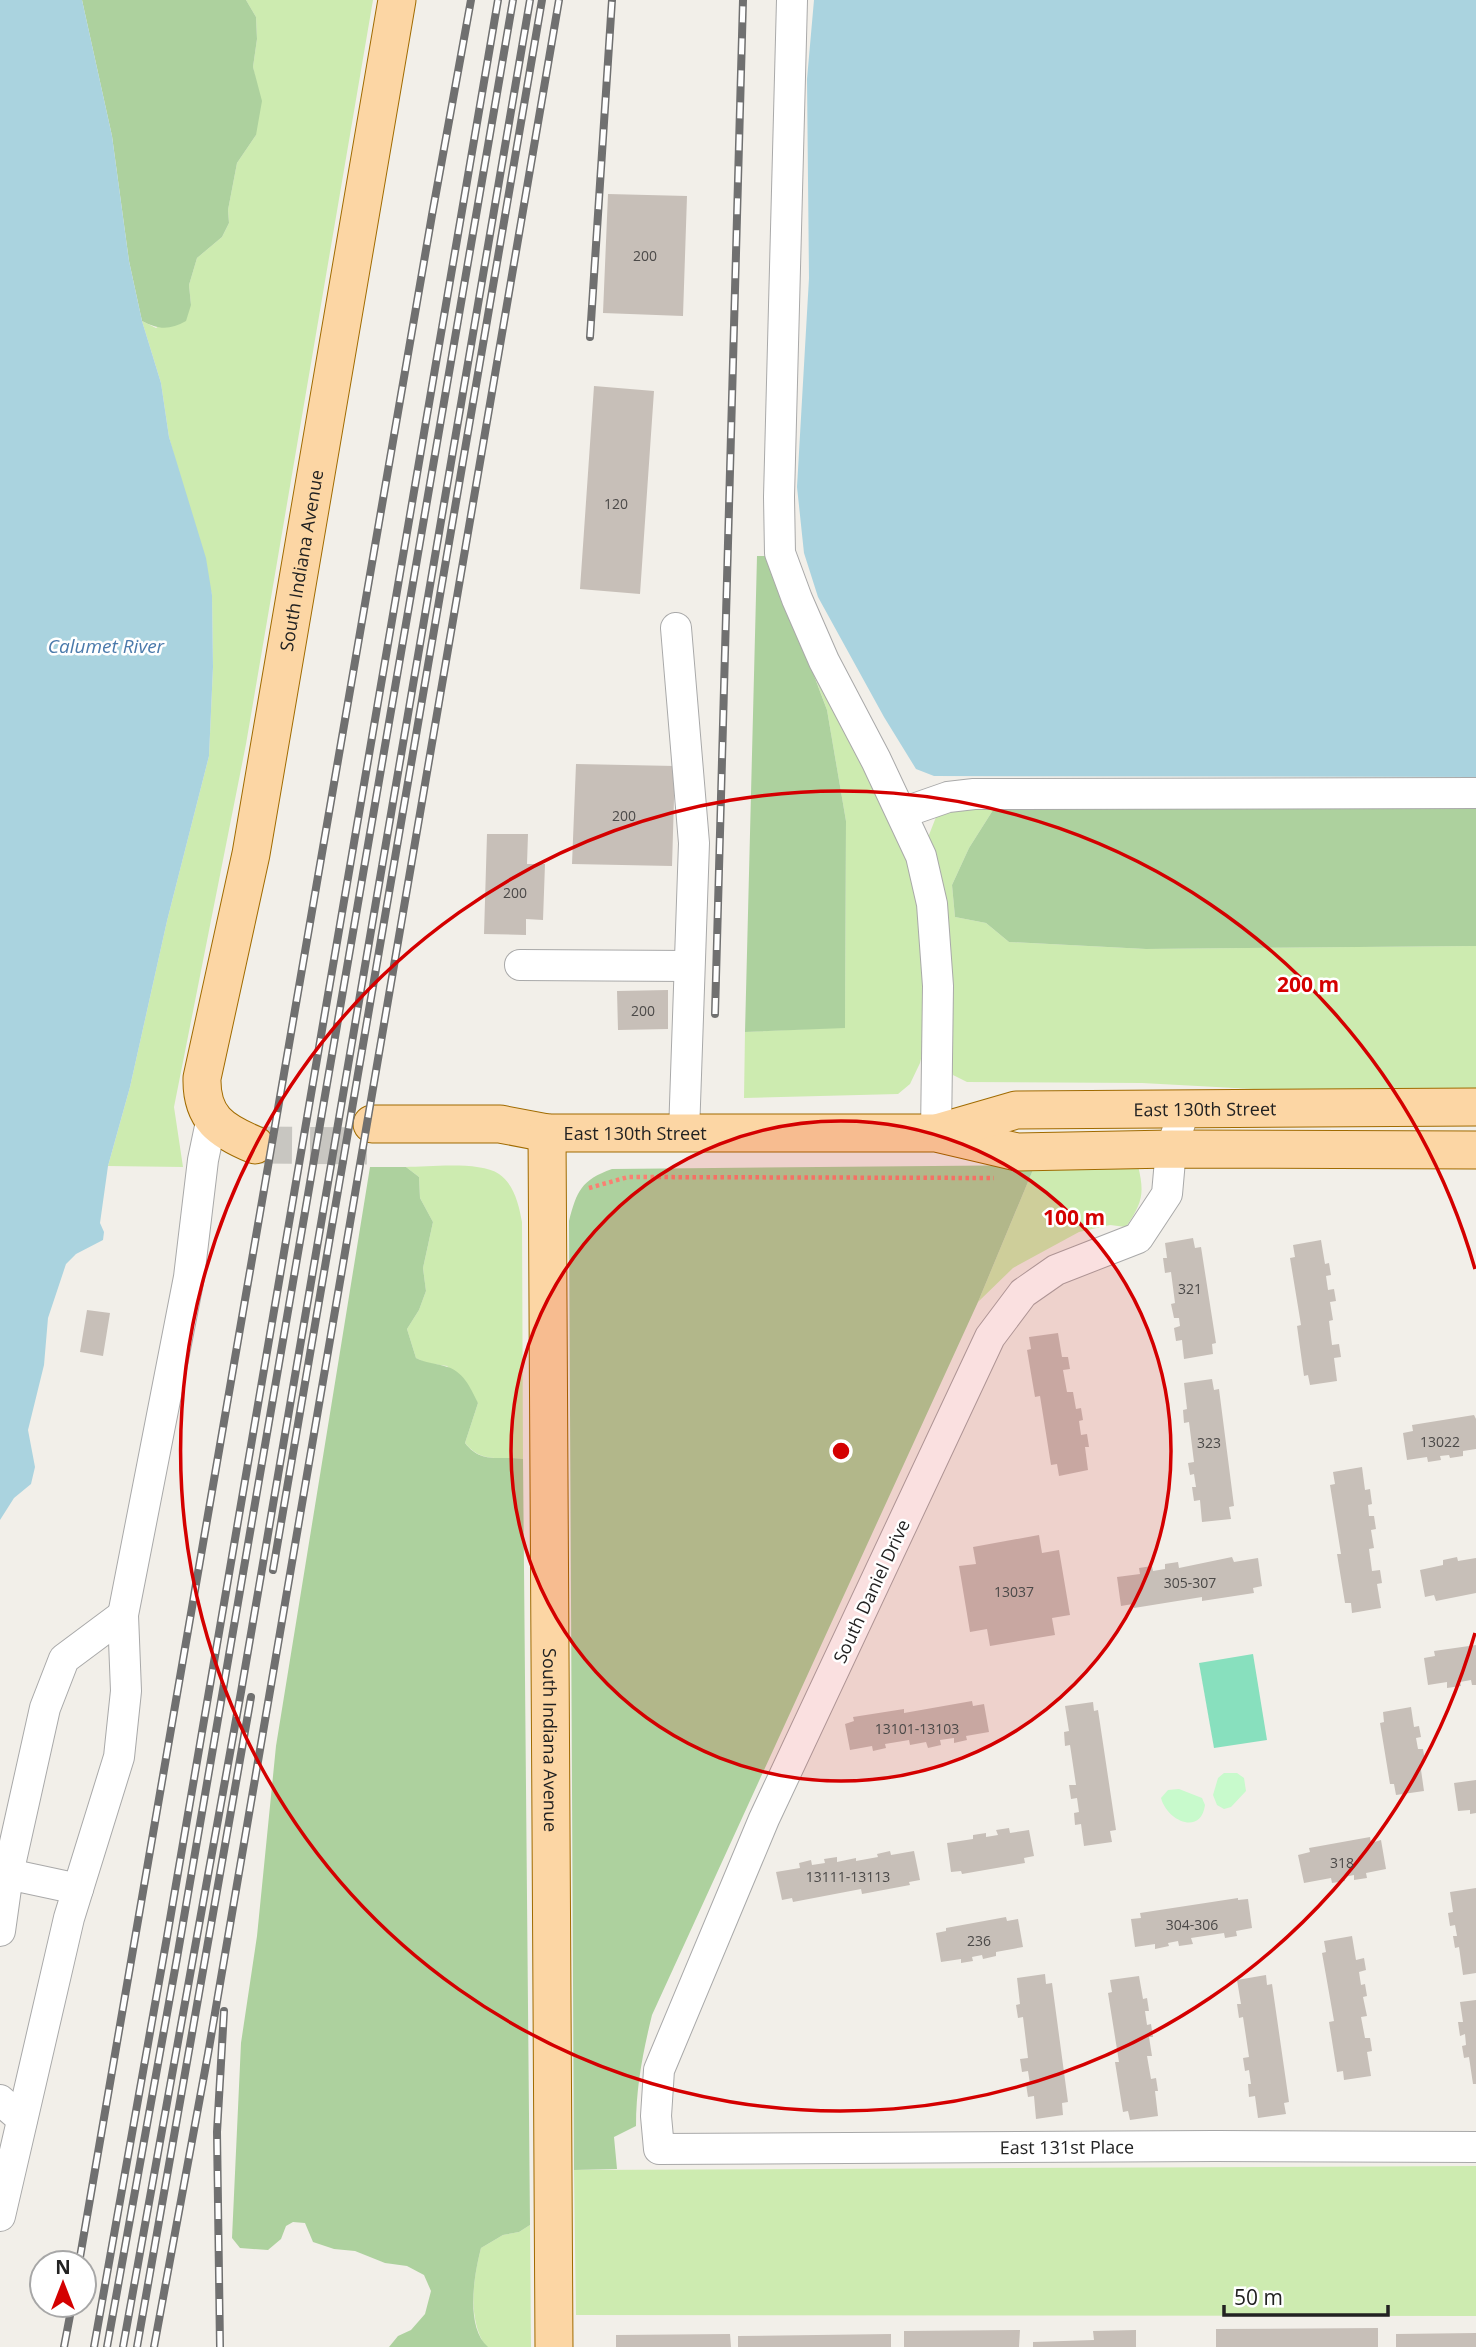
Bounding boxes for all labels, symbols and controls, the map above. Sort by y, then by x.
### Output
house number: 200 [633,246,657,265]
street label: South Indiana Avenue [274,468,329,653]
house number: 120 [604,494,628,513]
water label: Calumet River [48,633,166,659]
house number: 200 [612,806,636,825]
house number: 200 [503,883,527,902]
text: 200 m [1277,970,1339,998]
house number: 200 [631,1001,655,1020]
street label: East 130th Street [1133,1096,1276,1121]
street label: East 130th Street [564,1121,707,1145]
text: 100 m [1043,1203,1105,1231]
house number: 321 [1178,1279,1202,1298]
house number: 13022 [1420,1432,1460,1451]
house number: 323 [1197,1433,1221,1452]
centre of rings [829,1439,853,1463]
street label: South Daniel Drive [827,1515,915,1667]
house number: 305-307 [1164,1573,1216,1592]
house number: 13037 [994,1582,1034,1601]
street label: South Indiana Avenue [538,1648,563,1832]
house number: 13101-13103 [875,1719,959,1738]
house number: 318 [1330,1853,1354,1872]
house number: 13111-13113 [806,1867,890,1886]
house number: 304-306 [1166,1915,1218,1934]
house number: 236 [967,1931,991,1950]
street label: East 131st Place [1000,2134,1134,2159]
north arrow [28,2249,98,2319]
text: N [55,2254,71,2280]
scale bar [1224,2274,1388,2318]
text: 50 m [1234,2283,1283,2311]

